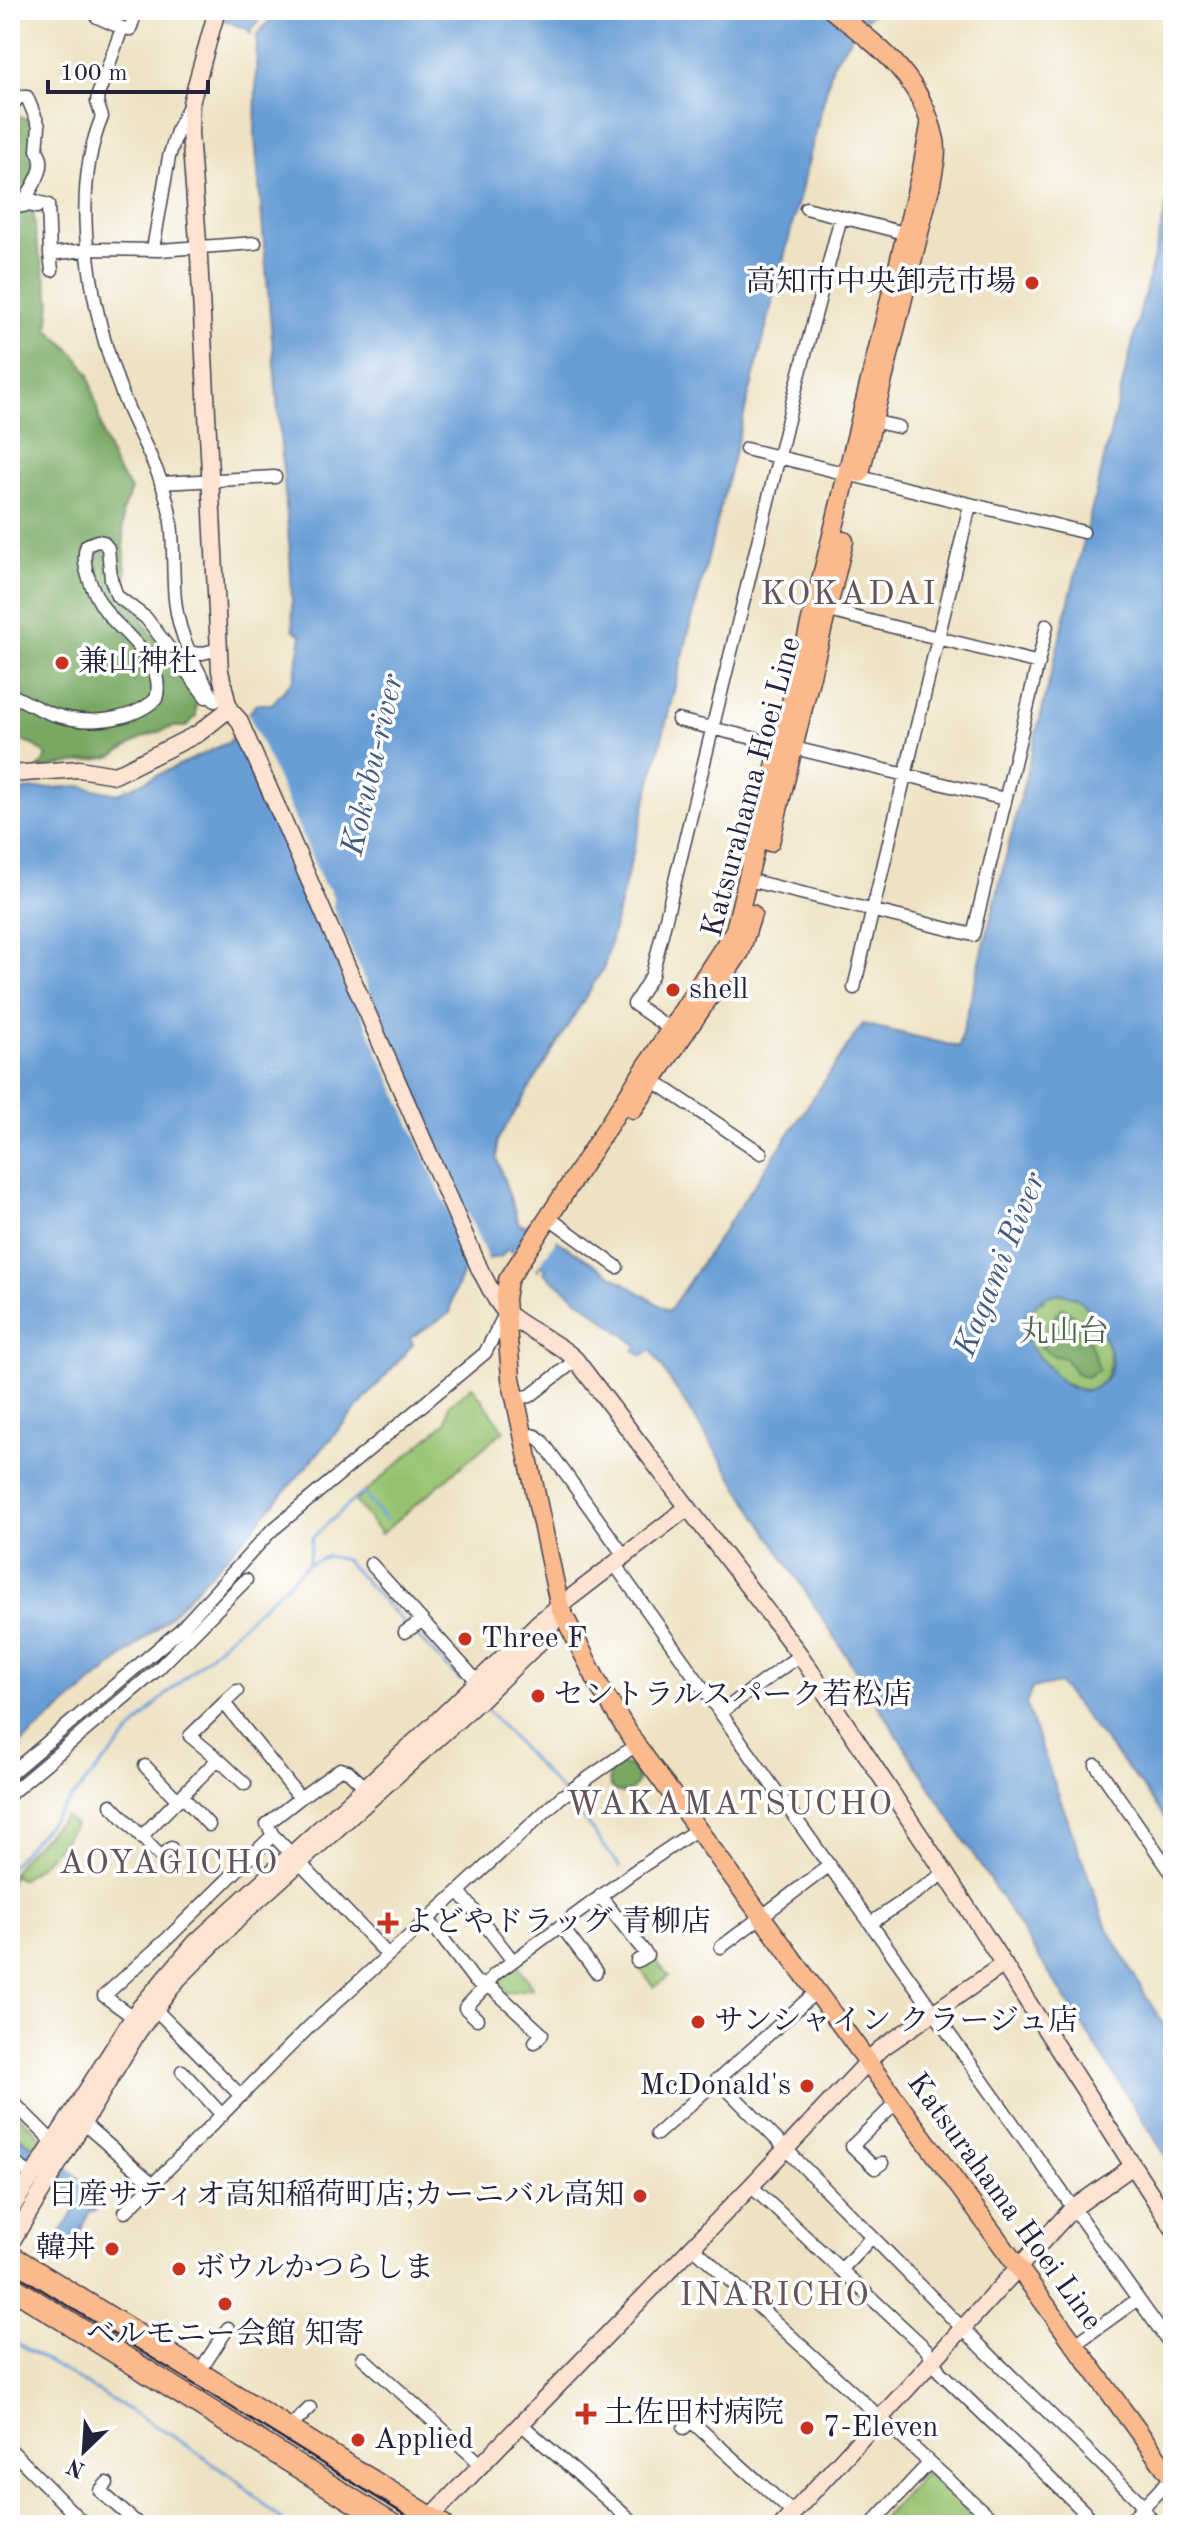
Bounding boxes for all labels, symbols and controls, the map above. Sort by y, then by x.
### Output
scale bar [48,44,208,94]
text: 100 m [60,62,128,86]
place label: 高知市中央卸売市場 [746,265,1016,298]
marker: 高知市中央卸売市場 [1023,274,1041,292]
district label: KOKADAI [760,578,938,612]
street label: Katsurahama Hoei Line [697,634,807,940]
place label: 兼山神社 [78,645,198,678]
marker: 兼山神社 [53,654,71,672]
water label: Kokubu-river [337,670,411,860]
place label: shell [689,975,748,1005]
marker: shell [664,981,682,999]
water label: Kagami River [949,1167,1053,1362]
park label: 丸山台 [1019,1315,1109,1348]
place label: Three F [481,1624,587,1654]
marker: Three F [456,1630,474,1648]
place label: セントラルスパーク若松店 [554,1678,912,1711]
marker: セントラルスパーク若松店 [529,1687,547,1705]
district label: WAKAMATSUCHO [566,1788,894,1822]
district label: AOYAGICHO [59,1847,279,1881]
place label: よどやドラッグ 青柳店 [404,1905,711,1938]
marker: よどやドラッグ 青柳店 [379,1914,397,1932]
place label: サンシャイン クラージュ店 [714,2004,1078,2037]
marker: サンシャイン クラージュ店 [689,2013,707,2031]
street label: Katsurahama Hoei Line [901,2068,1107,2336]
place label: McDonald's [640,2071,791,2101]
marker: McDonald's [798,2077,816,2095]
place label: 日産サティオ高知稲荷町店;カーニバル高知 [48,2178,624,2211]
marker: 日産サティオ高知稲荷町店;カーニバル高知 [631,2187,649,2205]
place label: 韓丼 [36,2231,96,2264]
marker: 韓丼 [103,2240,121,2258]
place label: ボウルかつらしま [195,2252,434,2284]
marker: ボウルかつらしま [170,2260,188,2278]
district label: INARICHO [679,2279,871,2313]
marker: ベルモニー会館 知寄 [216,2295,234,2313]
place label: ベルモニー会館 知寄 [86,2317,364,2350]
place label: 土佐田村病院 [604,2396,784,2429]
marker: 土佐田村病院 [575,2403,597,2425]
north arrow [44,2411,124,2491]
place label: 7-Eleven [823,2413,939,2443]
marker: 7-Eleven [798,2419,816,2437]
place label: Applied [374,2425,474,2455]
marker: Applied [349,2431,367,2449]
text: N [64,2454,89,2481]

